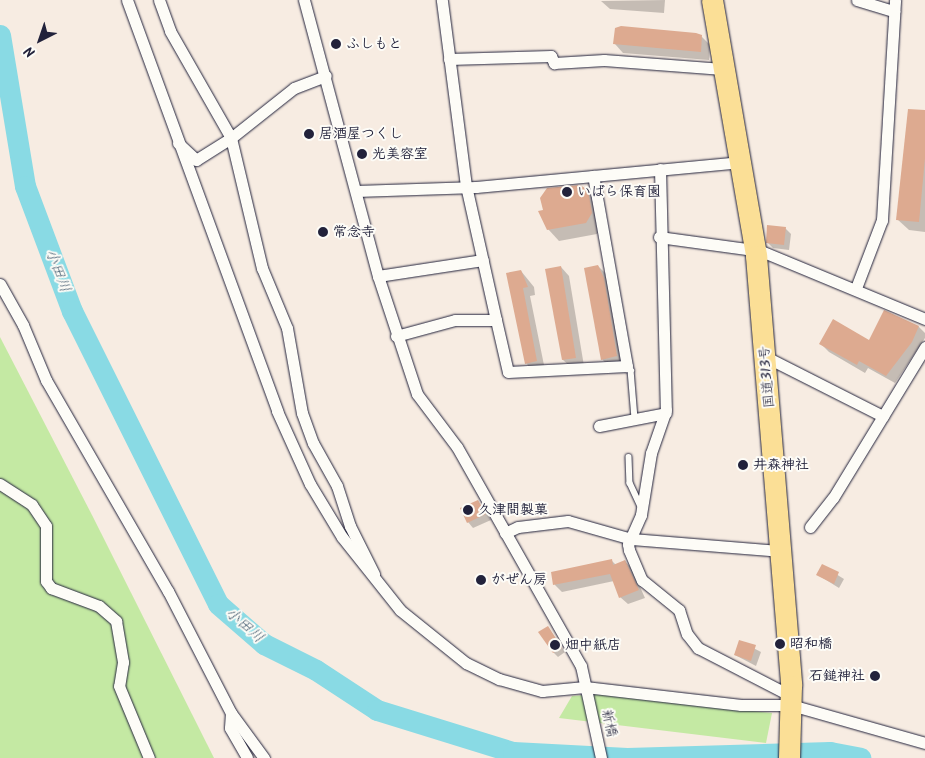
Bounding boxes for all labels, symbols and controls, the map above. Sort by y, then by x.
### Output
north arrow [15,15,65,65]
place label: ふしもと [346,36,402,52]
marker: ふしもと [330,38,342,50]
text: N [20,40,41,63]
place label: 居酒屋つくし [319,126,403,142]
marker: 居酒屋つくし [303,128,315,140]
place label: 光美容室 [372,146,428,162]
marker: 光美容室 [356,148,368,160]
place label: いばら保育園 [577,184,661,200]
marker: いばら保育園 [561,186,573,198]
place label: 常念寺 [333,224,375,240]
marker: 常念寺 [317,226,329,238]
water label: 小田川 [41,247,73,295]
street label: 国道313号 [756,345,778,409]
place label: 井森神社 [753,457,809,473]
marker: 井森神社 [737,459,749,471]
place label: 久津間製菓 [478,502,548,518]
marker: 久津間製菓 [462,504,474,516]
place label: がぜん房 [491,572,547,588]
marker: がぜん房 [475,574,487,586]
water label: 小田川 [221,604,267,648]
place label: 昭和橋 [790,636,832,652]
place label: 畑中紙店 [565,637,621,653]
marker: 昭和橋 [774,638,786,650]
marker: 畑中紙店 [549,639,561,651]
place label: 石鎚神社 [809,668,865,684]
marker: 石鎚神社 [869,670,881,682]
street label: 新橋 [598,708,620,738]

